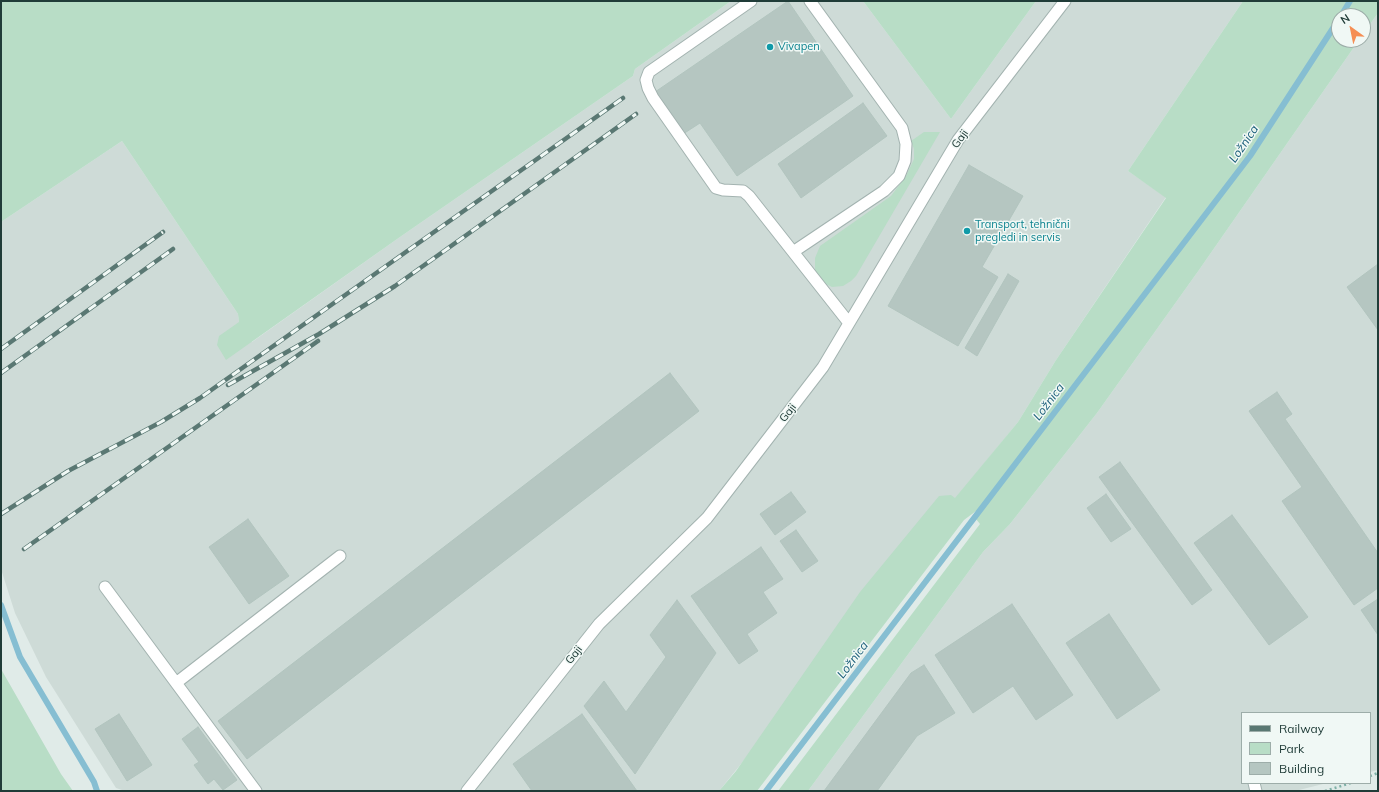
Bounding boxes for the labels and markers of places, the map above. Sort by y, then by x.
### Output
place label: Vivapen [778,40,820,54]
marker: Vivapen [765,42,775,52]
place label: Transport, tehnični pregledi in servis [975,218,1070,244]
marker: Transport, tehnični pregledi in servis [962,226,972,236]

